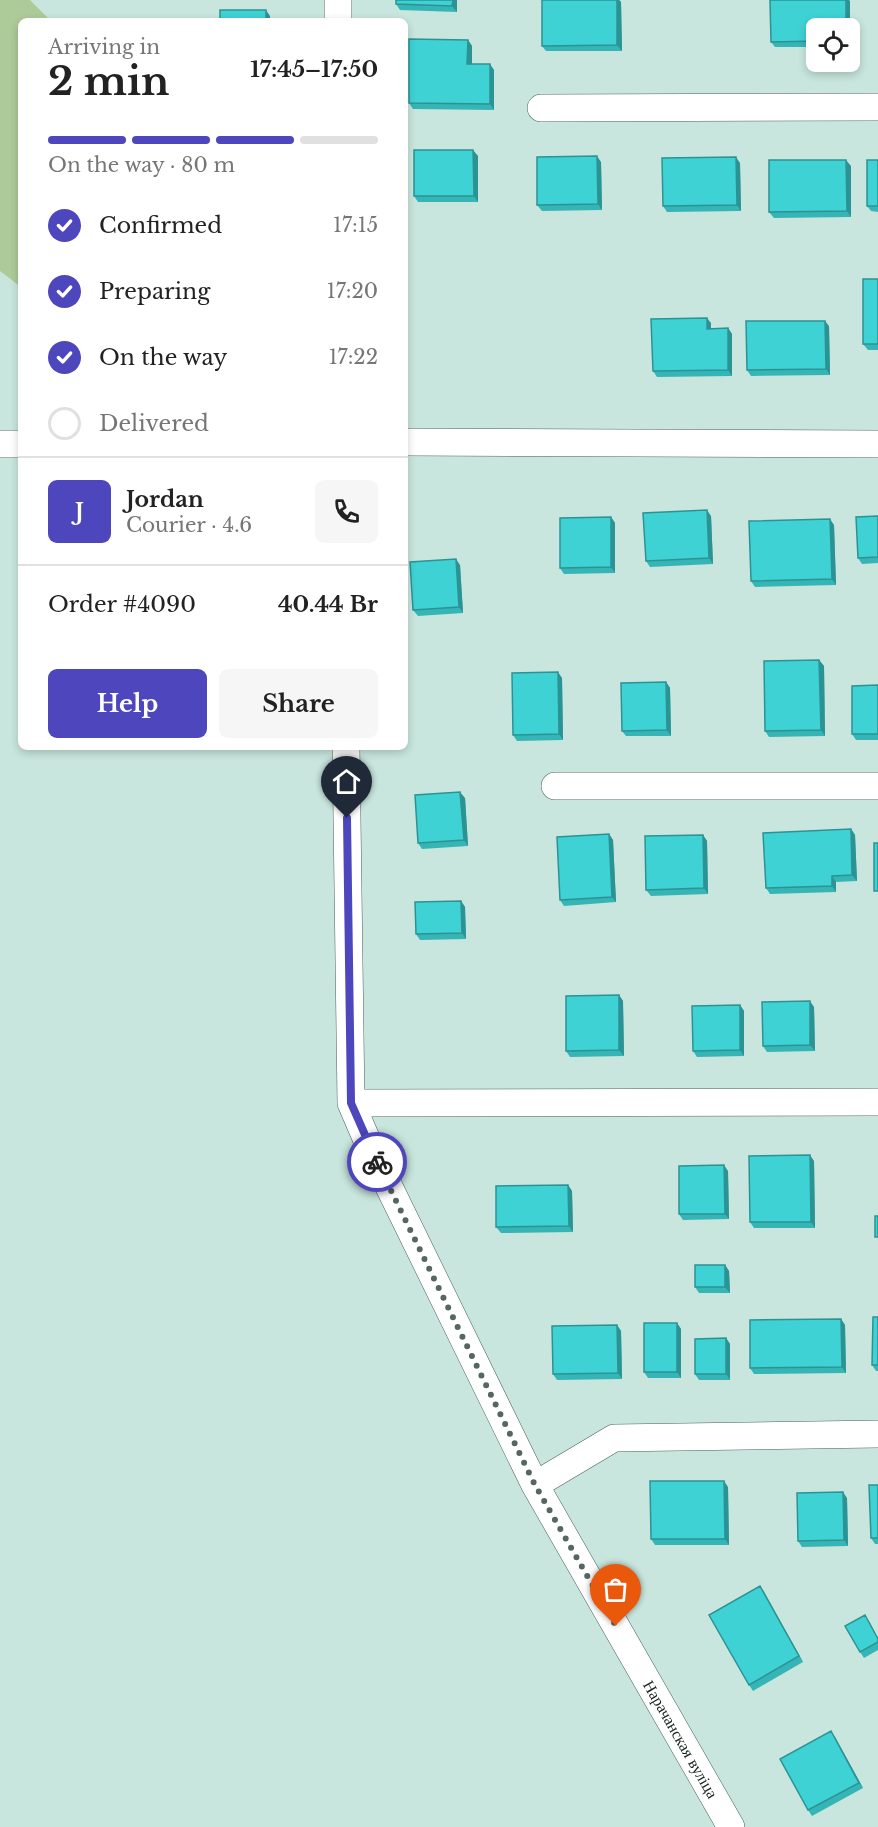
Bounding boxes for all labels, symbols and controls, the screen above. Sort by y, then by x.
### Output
map controls [806,18,860,72]
button: locate [806,18,860,72]
text: Arriving in [48,35,160,59]
text: 17:45–17:50 [250,56,378,83]
text: 2 min [48,57,169,106]
text: On the way · 80 m [48,153,235,177]
icon: check [48,209,81,242]
text: Confirmed [99,212,222,239]
text: 17:15 [333,213,378,237]
icon: check [48,275,81,308]
text: Preparing [99,278,210,305]
text: 17:20 [327,279,378,303]
icon: check [48,341,81,374]
text: On the way [99,344,227,371]
text: 17:22 [329,345,378,369]
text: Delivered [99,410,209,437]
button: phone [315,480,378,543]
text: Jordan [126,486,204,513]
text: J [75,498,84,525]
text: Courier · 4.6 [126,513,252,537]
text: Order #4090 [48,591,196,618]
text: 40.44 Br [278,591,378,618]
button: Help [48,669,207,738]
button: Share [219,669,378,738]
pin [321,756,372,818]
icon: home [330,765,363,798]
courier [347,1132,407,1192]
icon: bike [361,1146,394,1179]
pin [590,1564,641,1626]
icon: bag [599,1573,632,1606]
street label: Нарачанская вуліца [639,1676,723,1802]

